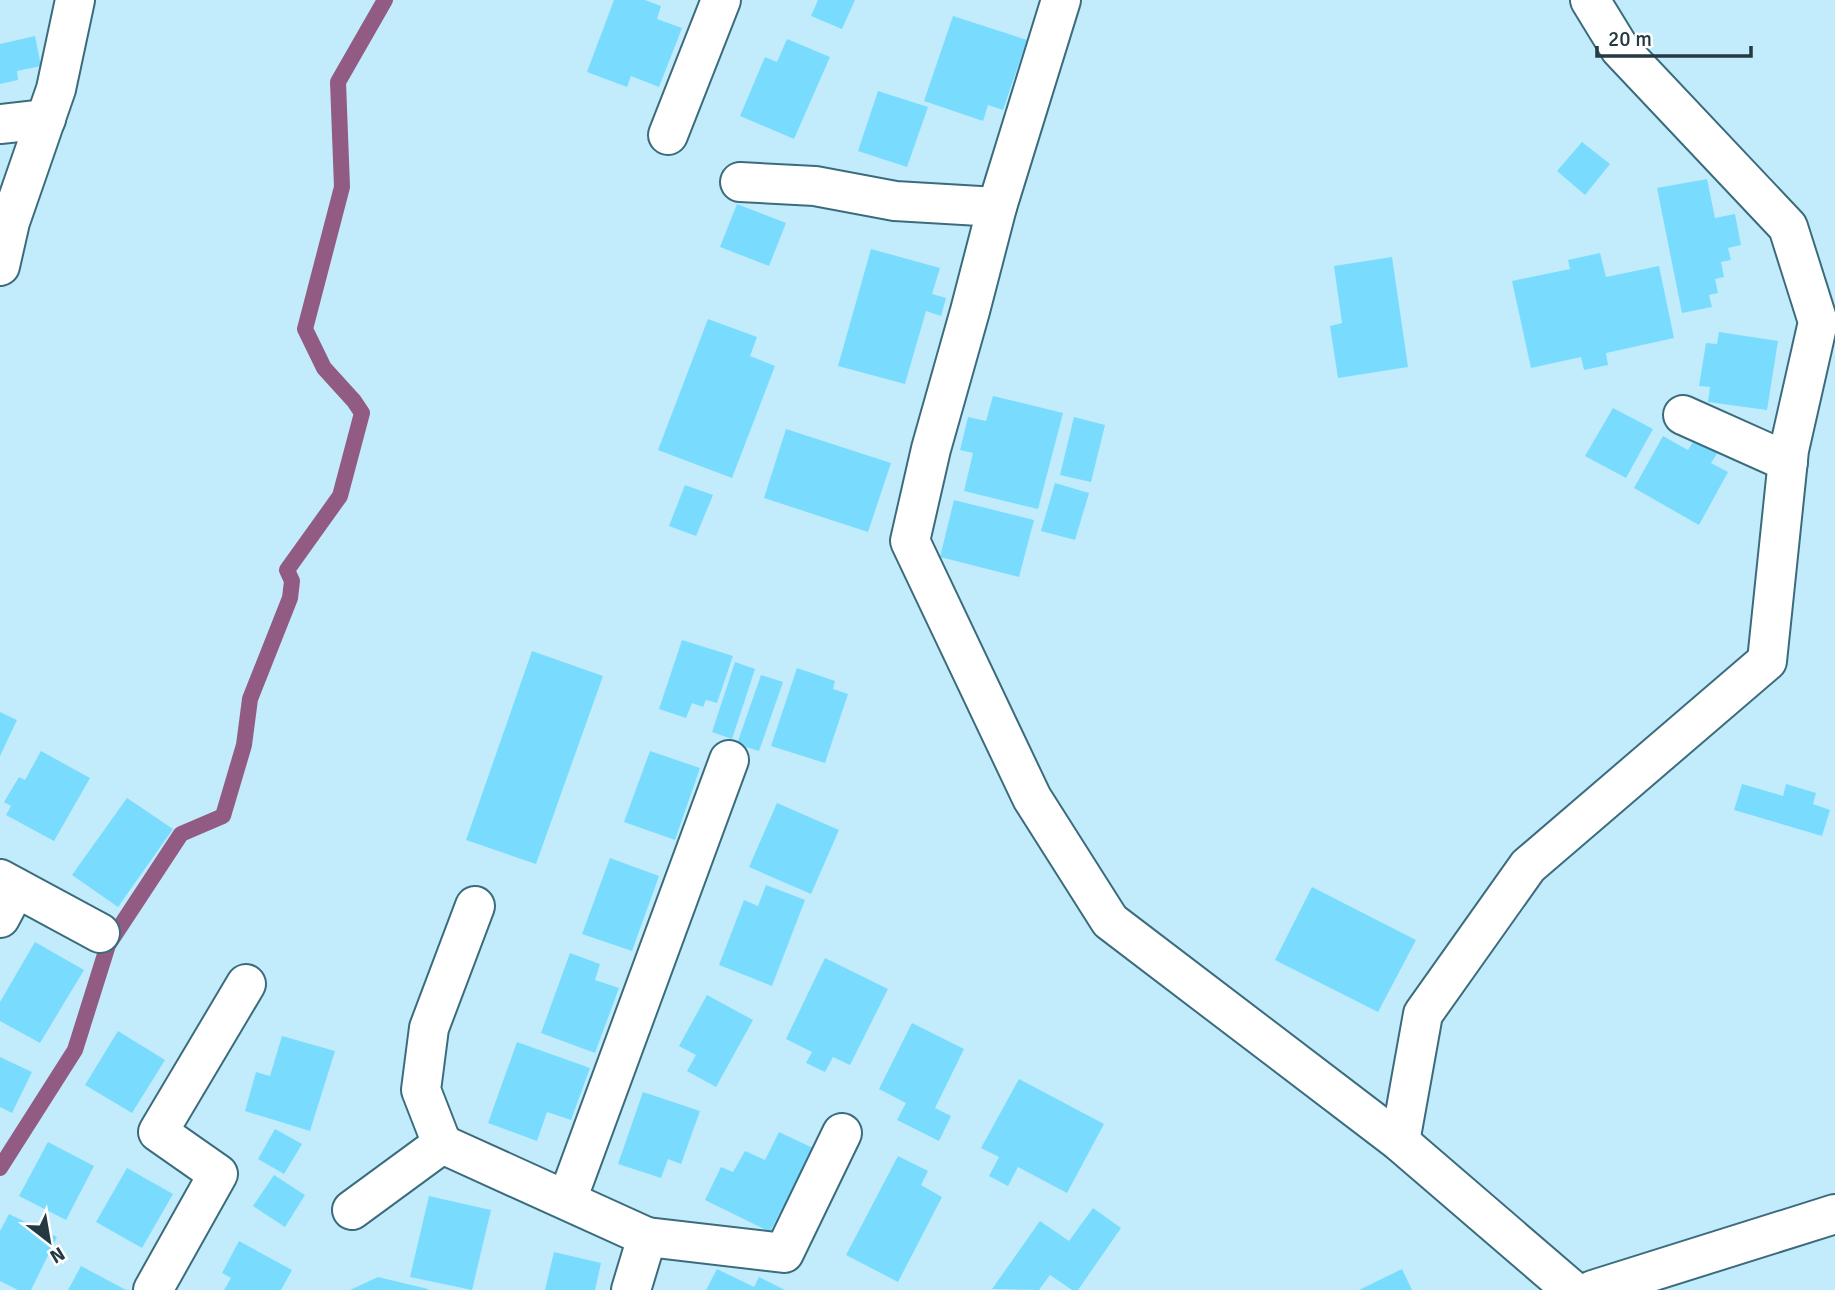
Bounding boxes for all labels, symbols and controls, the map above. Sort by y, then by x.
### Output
scale bar [1597,14,1751,58]
text: 20 m [1608,26,1652,52]
north arrow [14,1206,84,1276]
text: N [45,1241,69,1268]

